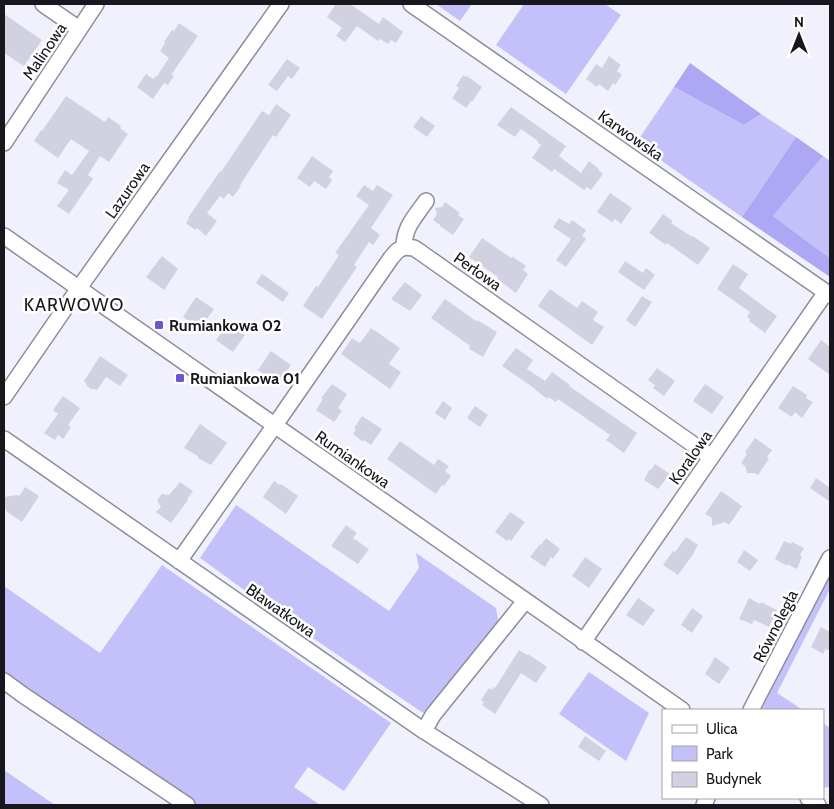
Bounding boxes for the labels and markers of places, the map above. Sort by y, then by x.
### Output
place label: Rumiankowa 02 [169,316,282,335]
marker: Rumiankowa 02 [153,319,165,331]
place label: Rumiankowa 01 [190,369,300,388]
marker: Rumiankowa 01 [174,372,186,384]

